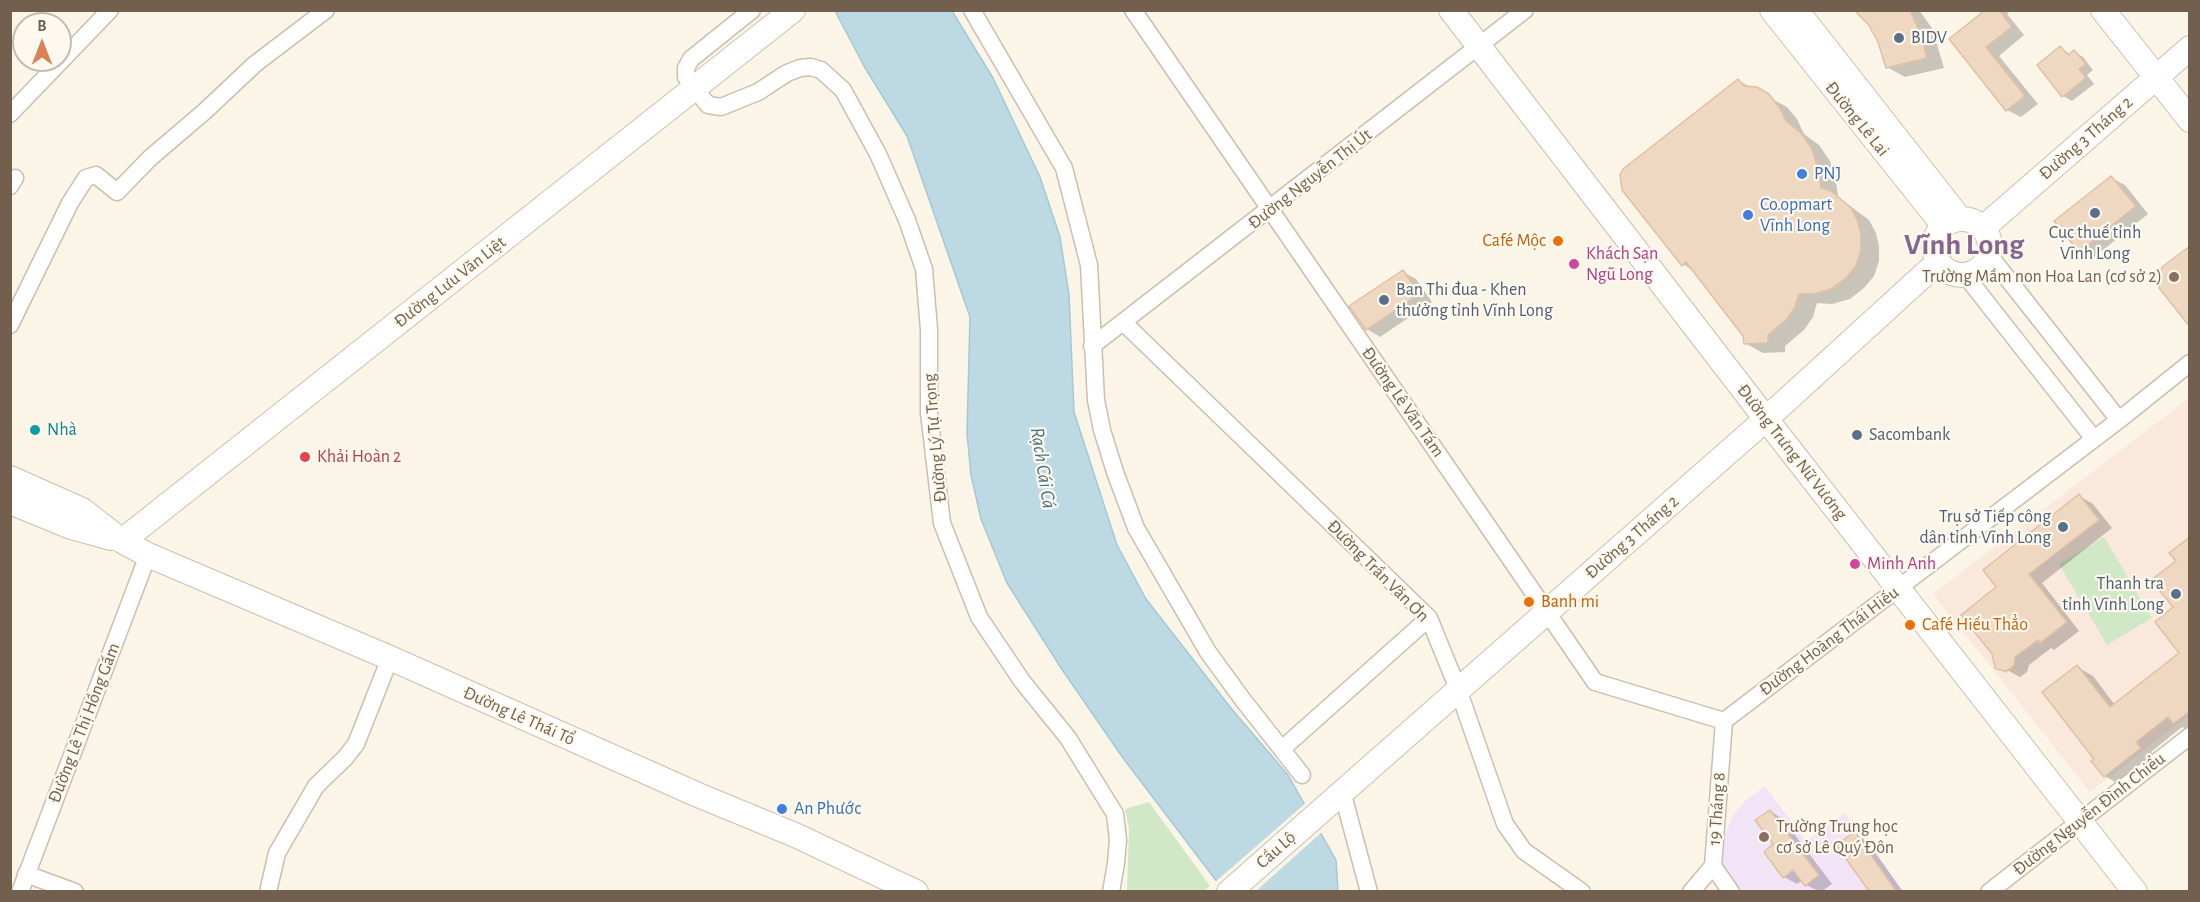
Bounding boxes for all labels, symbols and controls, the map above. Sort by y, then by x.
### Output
north arrow [12,12,72,72]
text: B [37,18,47,34]
place label: BIDV [1911,27,1947,49]
marker: BIDV [1892,31,1906,45]
street label: Đường Lê Lai [1820,77,1894,161]
street label: Đường 3 Tháng 2 [2035,91,2137,185]
street label: Đường Nguyễn Thị Út [1244,124,1376,234]
place label: PNJ [1814,163,1841,185]
marker: PNJ [1795,167,1809,181]
place label: Co.opmart Vĩnh Long [1760,194,1832,236]
marker: Cục thuế tỉnh Vĩnh Long [2088,206,2102,220]
marker: Co.opmart Vĩnh Long [1741,208,1755,222]
place label: Cục thuế tỉnh Vĩnh Long [2049,222,2141,264]
district label: Vĩnh Long [1904,227,2024,263]
place label: Café Mộc [1482,230,1546,252]
street label: Đường Lưu Văn Liệt [390,232,510,332]
marker: Café Mộc [1551,234,1565,248]
place label: Khách Sạn Ngũ Long [1586,243,1658,286]
marker: Khách Sạn Ngũ Long [1567,257,1581,271]
place label: Trường Mầm non Hoa Lan (cơ sở 2) [1922,266,2162,288]
marker: Trường Mầm non Hoa Lan (cơ sở 2) [2167,270,2181,284]
place label: Ban Thi đua - Khen thưởng tỉnh Vĩnh Long [1396,279,1553,322]
marker: Ban Thi đua - Khen thưởng tỉnh Vĩnh Long [1377,293,1391,307]
street label: Đường Lê Văn Tám [1357,343,1449,461]
street label: Đường Lý Tự Trọng [919,373,951,503]
street label: Đường Trưng Nữ Vương [1732,380,1852,524]
place label: Nhà [47,419,77,441]
marker: Nhà [28,423,42,437]
place label: Sacombank [1869,424,1950,446]
water label: Rạch Cái Cá [1025,426,1061,510]
marker: Sacombank [1850,428,1864,442]
place label: Khải Hoàn 2 [317,446,401,468]
marker: Khải Hoàn 2 [298,450,312,464]
street label: Đường 3 Tháng 2 [1581,490,1683,584]
place label: Trụ sở Tiếp công dân tỉnh Vĩnh Long [1919,506,2051,548]
street label: Đường Trần Văn Ơn [1322,515,1434,627]
marker: Trụ sở Tiếp công dân tỉnh Vĩnh Long [2056,520,2070,534]
place label: Minh Anh [1867,553,1936,575]
marker: Minh Anh [1848,557,1862,571]
place label: Thanh tra tỉnh Vĩnh Long [2062,573,2164,616]
street label: Đường Hoàng Thái Hiếu [1755,581,1903,701]
marker: Thanh tra tỉnh Vĩnh Long [2169,587,2183,601]
place label: Banh mi [1541,591,1599,613]
marker: Banh mi [1522,595,1536,609]
place label: Café Hiếu Thẳo [1922,614,2028,636]
marker: Café Hiếu Thẳo [1903,618,1917,632]
street label: Đường Lê Thị Hồng Gấm [43,640,125,806]
street label: Đường Lê Thái Tổ [460,682,578,750]
street label: Đường Nguyễn Đình Chiểu [2008,748,2170,880]
street label: 19 Tháng 8 [1704,772,1730,846]
place label: An Phước [794,798,861,820]
marker: An Phước [775,802,789,816]
place label: Trường Trung học cơ sở Lê Quý Đôn [1776,816,1898,858]
street label: Cầu Lộ [1252,827,1300,873]
marker: Trường Trung học cơ sở Lê Quý Đôn [1757,830,1771,844]

